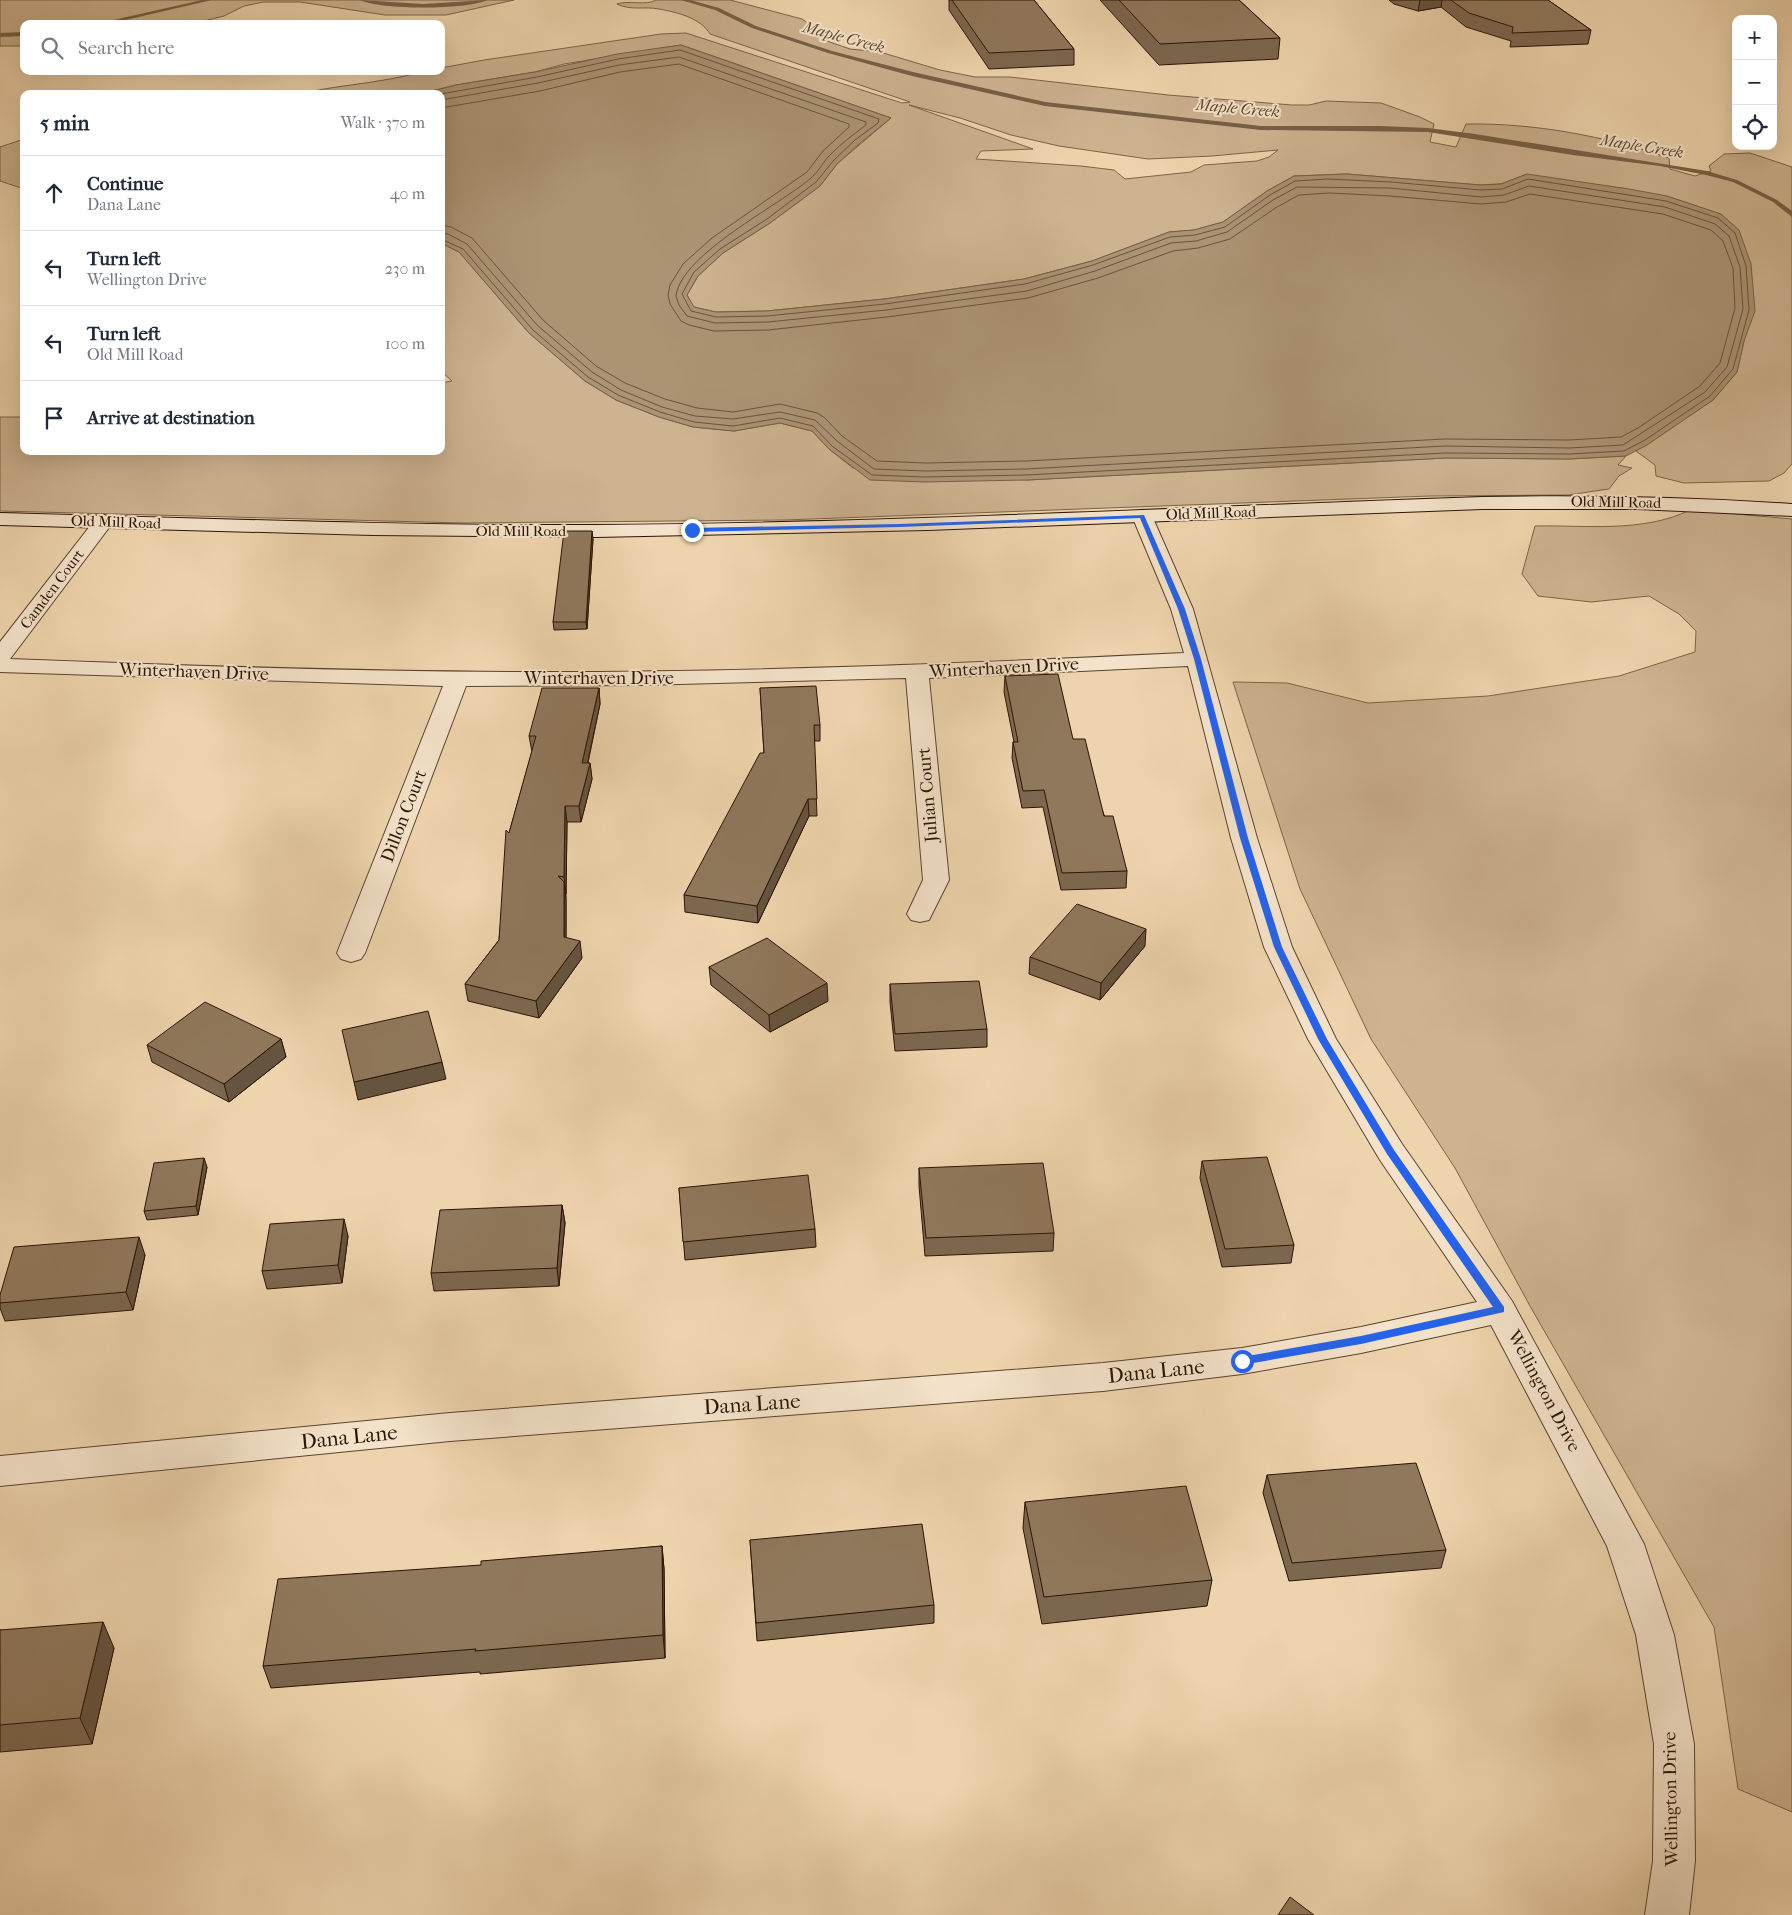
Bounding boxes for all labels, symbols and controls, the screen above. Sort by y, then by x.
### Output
map controls [1732,15,1777,150]
button: + [1732,15,1777,60]
water label: Maple Creek [800,17,887,57]
search box [20,20,445,75]
icon: search [38,34,66,62]
text: Search here [78,37,174,59]
button: − [1732,60,1777,105]
water label: Maple Creek [1194,95,1281,121]
button: locate [1732,105,1777,150]
text: 5 min [40,111,89,135]
text: Walk · 370 m [340,113,425,132]
water label: Maple Creek [1598,130,1685,162]
text: Continue [87,173,163,195]
icon: ahead [40,179,68,207]
text: 40 m [390,184,425,203]
text: Dana Lane [87,195,161,214]
text: Turn left [87,248,161,270]
icon: left [40,254,68,282]
text: 230 m [385,259,425,278]
text: Wellington Drive [87,270,207,289]
text: Turn left [87,323,161,345]
icon: left [40,329,68,357]
text: 100 m [385,334,425,353]
text: Old Mill Road [87,345,183,364]
icon: arrive [40,404,68,432]
text: Arrive at destination [87,407,255,429]
street label: Old Mill Road [1571,492,1662,512]
street label: Old Mill Road [1166,502,1257,524]
street label: Old Mill Road [71,511,162,533]
route end [681,519,704,542]
street label: Old Mill Road [476,522,567,540]
street label: Camden Court [16,545,88,632]
street label: Winterhaven Drive [928,654,1080,682]
street label: Winterhaven Drive [118,659,269,685]
street label: Winterhaven Drive [523,668,674,689]
street label: Julian Court [913,746,943,845]
street label: Dillon Court [377,766,432,865]
street label: Wellington Drive [1503,1326,1585,1455]
route start [1231,1350,1254,1373]
street label: Dana Lane [1106,1354,1206,1388]
street label: Dana Lane [703,1389,801,1419]
street label: Dana Lane [299,1420,399,1454]
street label: Wellington Drive [1659,1731,1683,1867]

